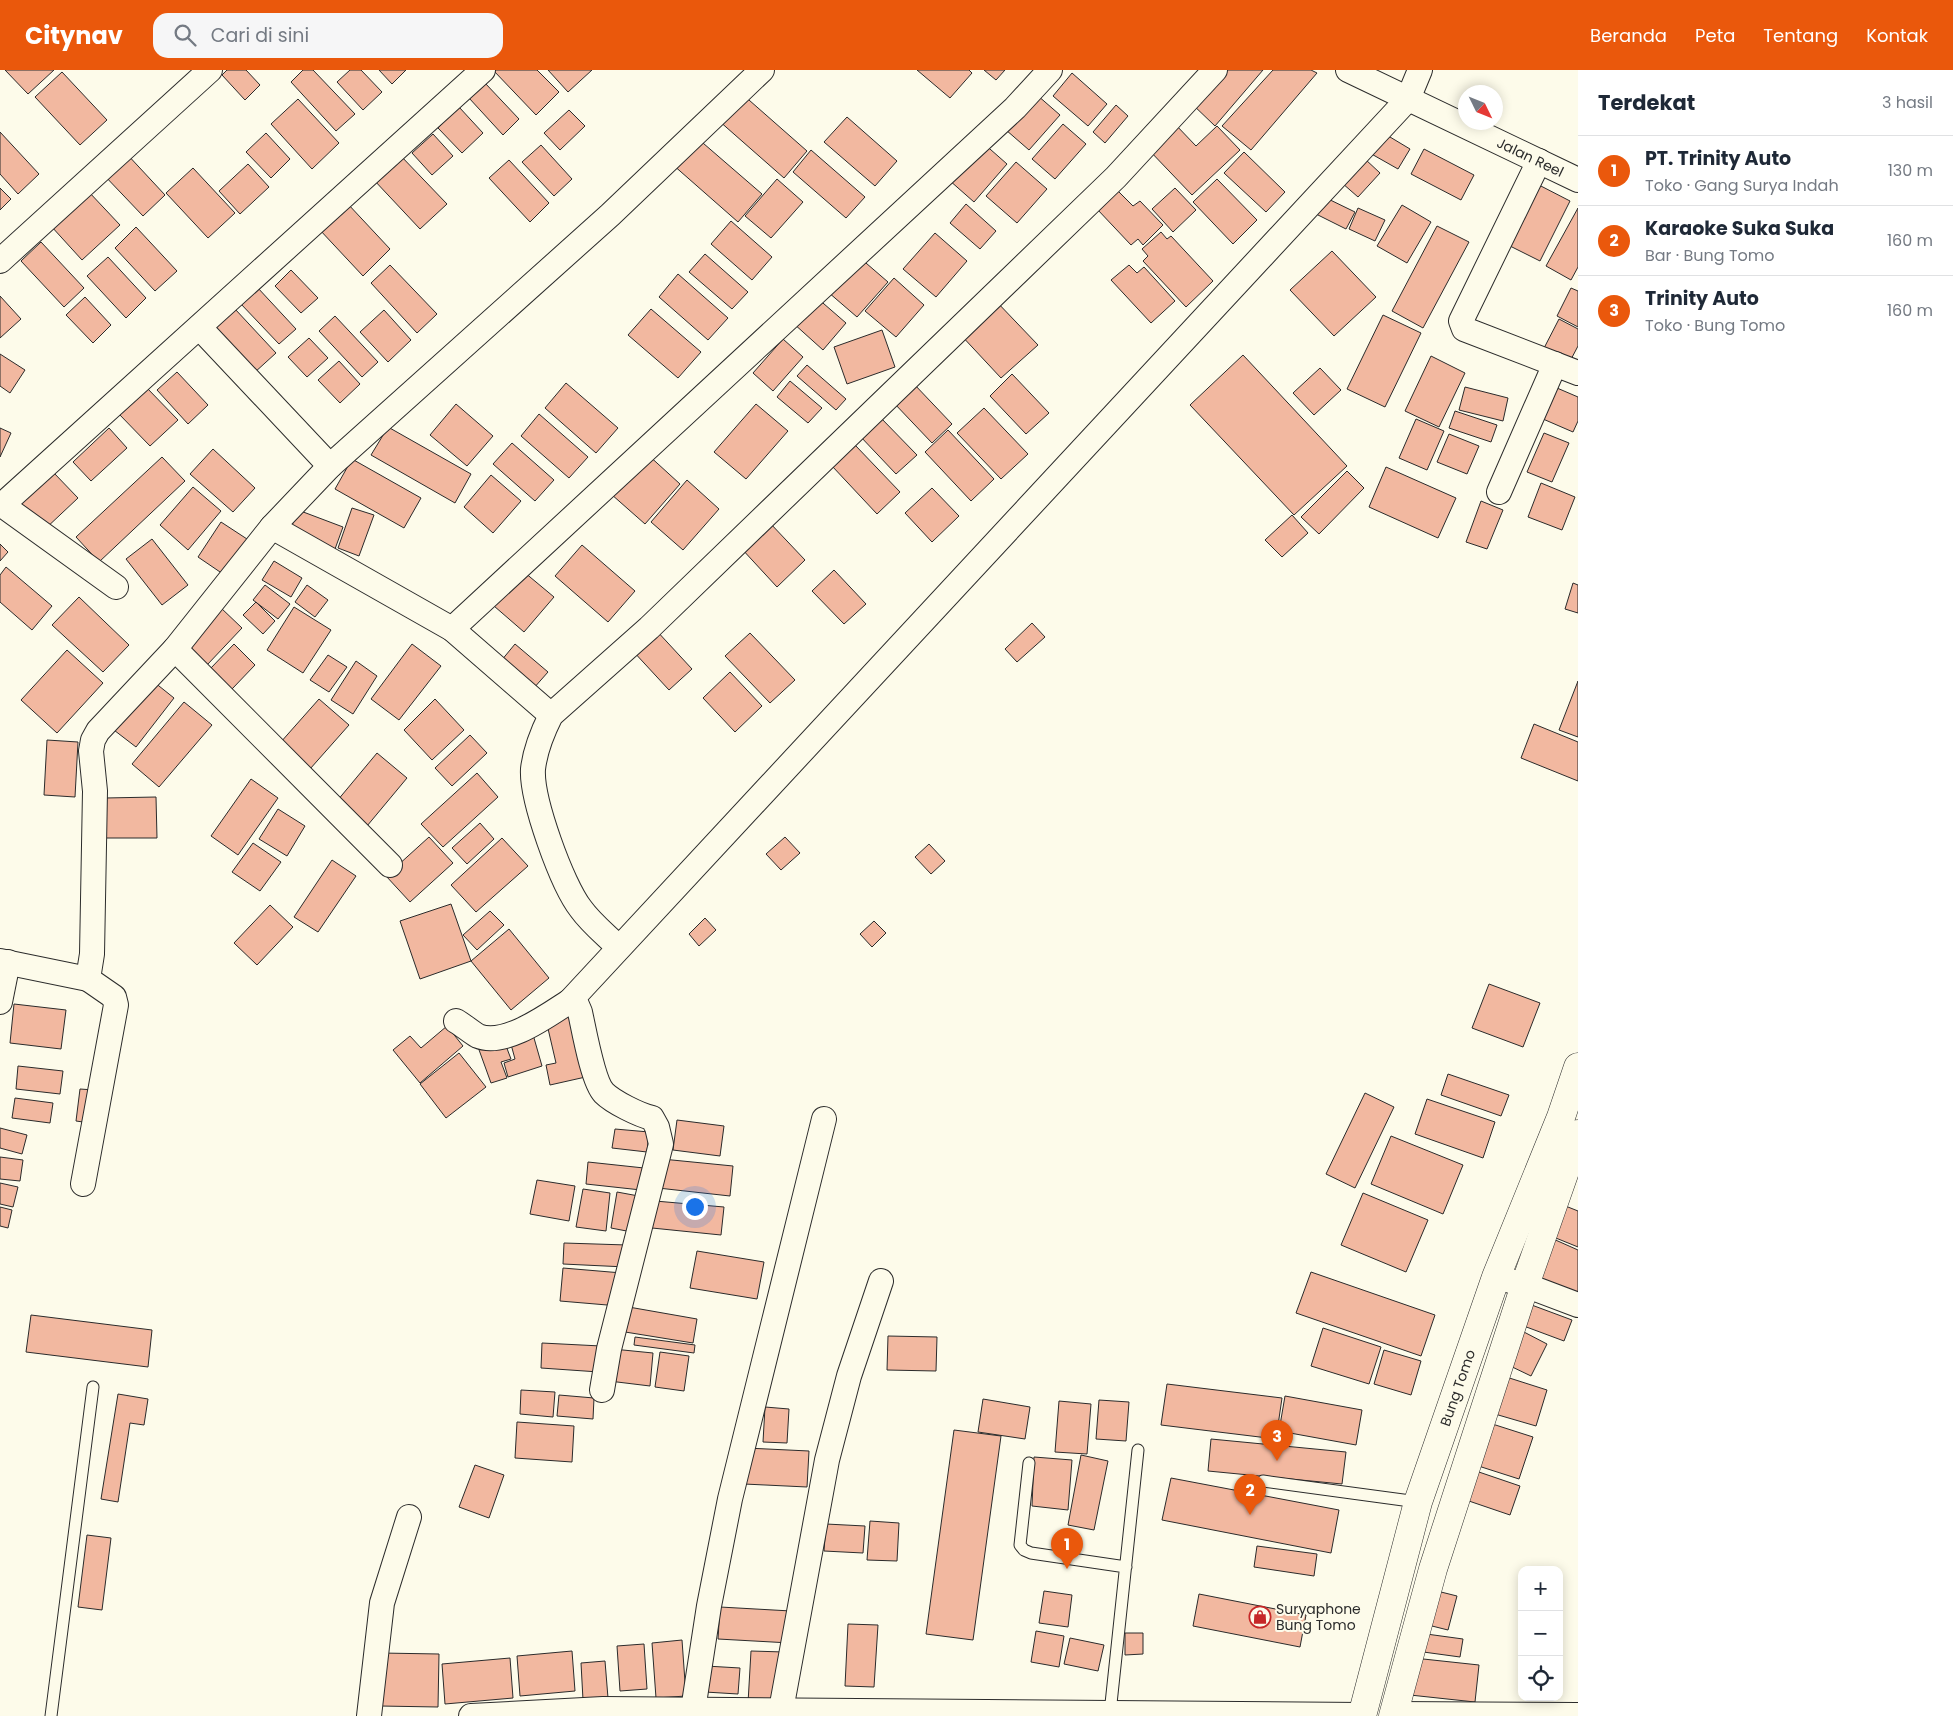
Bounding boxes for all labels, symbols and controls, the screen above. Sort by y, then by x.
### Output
search box [153,13,503,58]
text: Citynav [25,19,123,52]
icon: search [171,21,199,49]
text: Cari di sini [211,22,309,49]
text: Beranda [1590,23,1667,48]
text: Peta [1695,23,1735,48]
text: Tentang [1763,23,1838,48]
text: Kontak [1866,23,1928,48]
north arrow [1458,85,1503,130]
text: Terdekat [1598,88,1695,117]
text: 3 hasil [1882,91,1933,114]
street label: Jalan Reel [1493,133,1567,182]
text: PT. Trinity Auto [1645,145,1791,172]
text: 1 [1611,159,1617,182]
text: 130 m [1888,159,1933,182]
text: Toko · Gang Surya Indah [1645,174,1839,197]
text: Karaoke Suka Suka [1645,215,1834,242]
text: 2 [1609,229,1619,252]
text: 160 m [1887,229,1933,252]
text: Bar · Bung Tomo [1645,244,1775,267]
text: Trinity Auto [1645,285,1759,312]
text: 3 [1609,299,1619,322]
text: 160 m [1887,299,1933,322]
text: Toko · Bung Tomo [1645,314,1785,337]
your location [682,1194,708,1220]
street label: Bung Tomo [1435,1347,1480,1429]
pin: 3 [1261,1420,1293,1461]
pin: 2 [1234,1474,1266,1515]
pin: 1 [1051,1528,1083,1569]
map controls [1518,1566,1563,1701]
button: + [1518,1566,1563,1611]
place label: Suryaphone Bung Tomo [1276,1599,1361,1635]
shop icon: Suryaphone Bung Tomo [1248,1605,1272,1629]
button: − [1518,1611,1563,1656]
button: locate [1518,1656,1563,1701]

